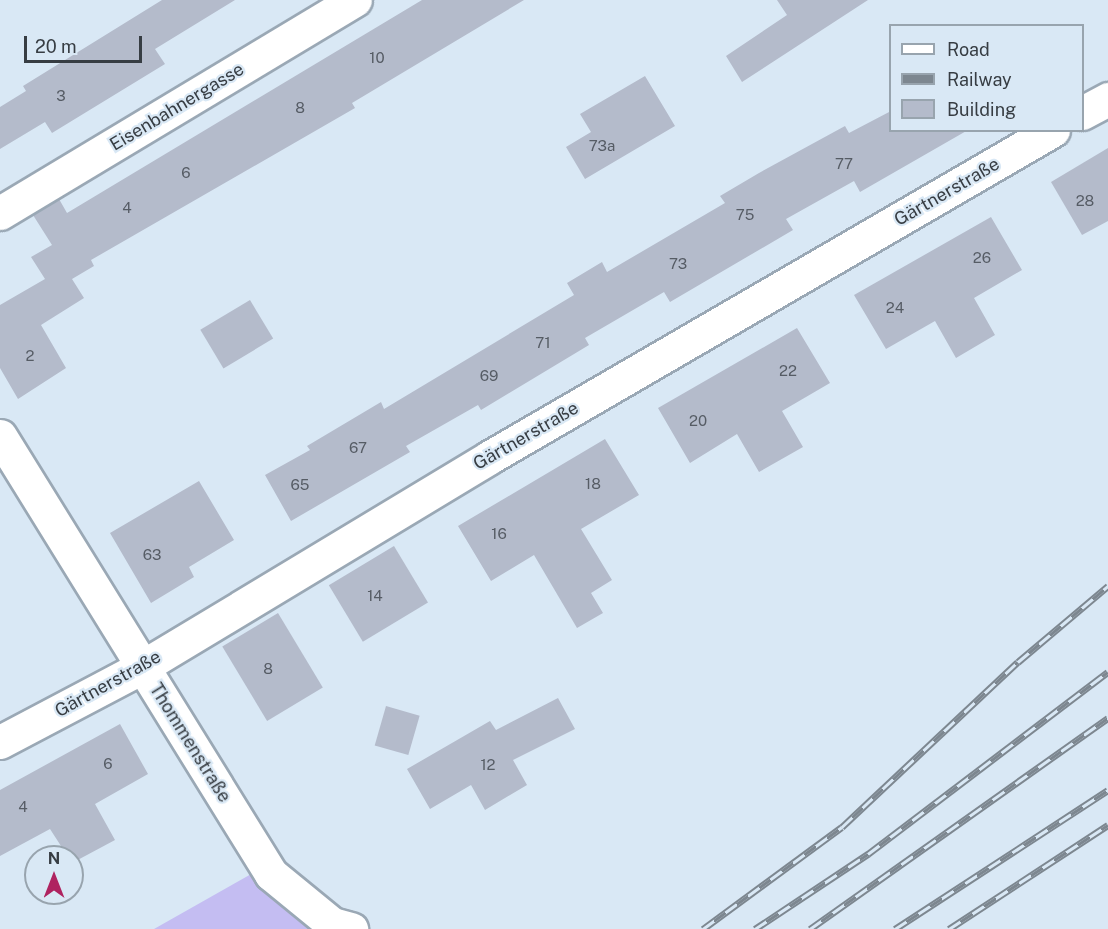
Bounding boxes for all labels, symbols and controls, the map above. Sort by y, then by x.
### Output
scale bar [27,24,146,62]
legend [889,24,1084,132]
text: 20 m [35,36,77,57]
text: Road [947,39,990,60]
house number: 10 [369,49,385,67]
street label: Eisenbahnergasse [106,58,248,156]
text: Railway [947,69,1012,90]
house number: 3 [56,87,66,105]
house number: 8 [295,99,305,117]
text: Building [947,99,1016,120]
house number: 73a [589,137,615,155]
street label: Gärtnerstraße [891,153,1003,231]
house number: 77 [835,155,853,173]
house number: 6 [181,164,191,182]
house number: 28 [1076,192,1094,210]
house number: 4 [122,199,132,217]
house number: 75 [736,206,754,224]
house number: 26 [973,249,991,267]
house number: 73 [669,255,687,273]
house number: 24 [886,299,904,317]
house number: 71 [535,334,551,352]
house number: 2 [26,347,34,365]
house number: 22 [779,362,797,380]
house number: 69 [480,367,498,385]
street label: Gärtnerstraße [470,397,582,475]
house number: 20 [689,412,707,430]
house number: 67 [349,439,367,457]
house number: 18 [585,475,601,493]
house number: 65 [291,476,309,494]
house number: 16 [491,525,507,543]
house number: 63 [143,546,161,564]
house number: 14 [367,587,383,605]
street label: Gärtnerstraße [51,646,165,722]
house number: 8 [263,660,273,678]
street label: Thommenstraße [145,680,235,806]
house number: 6 [103,755,113,773]
house number: 12 [480,756,496,774]
house number: 4 [18,798,28,816]
north arrow [24,845,84,905]
text: N [48,849,60,868]

